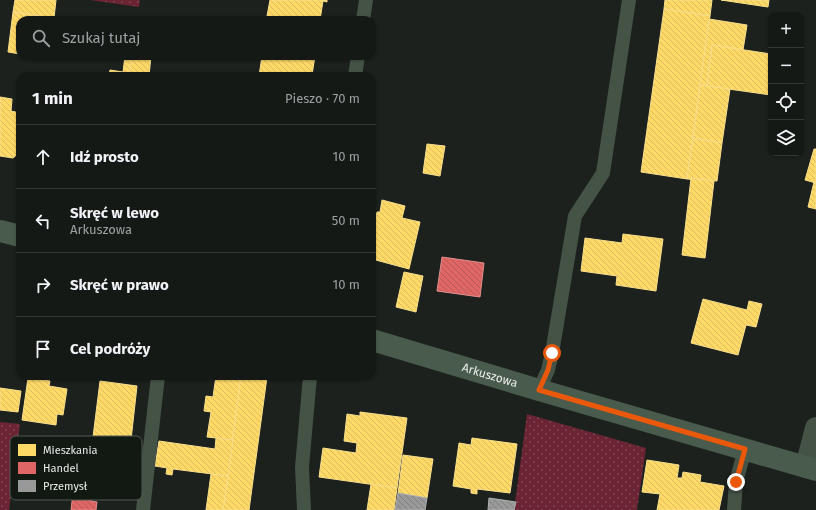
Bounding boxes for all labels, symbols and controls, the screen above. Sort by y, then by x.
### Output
map controls [768,12,804,156]
button: + [768,12,804,48]
search box [16,16,376,60]
icon: search [30,27,52,49]
text: Szukaj tutaj [62,29,140,47]
button: − [768,48,804,84]
button: locate [768,84,804,120]
text: 1 min [32,88,73,109]
text: Pieszo · 70 m [285,91,360,106]
button: layers [768,120,804,156]
icon: ahead [32,146,54,168]
text: Idź prosto [70,148,139,166]
text: 10 m [333,149,360,164]
text: Skręć w lewo [70,204,159,222]
icon: left [32,210,54,232]
text: 50 m [332,213,360,228]
text: Arkuszowa [70,222,132,237]
icon: right [32,274,54,296]
text: Skręć w prawo [70,276,169,294]
text: 10 m [333,277,360,292]
icon: arrive [32,338,54,360]
text: Cel podróży [70,340,150,358]
route start [543,344,561,362]
street label: Arkuszowa [460,360,519,390]
legend [10,436,142,500]
text: Mieszkania [43,444,98,457]
text: Handel [43,462,79,475]
route end [727,473,745,491]
text: Przemysł [43,480,88,493]

